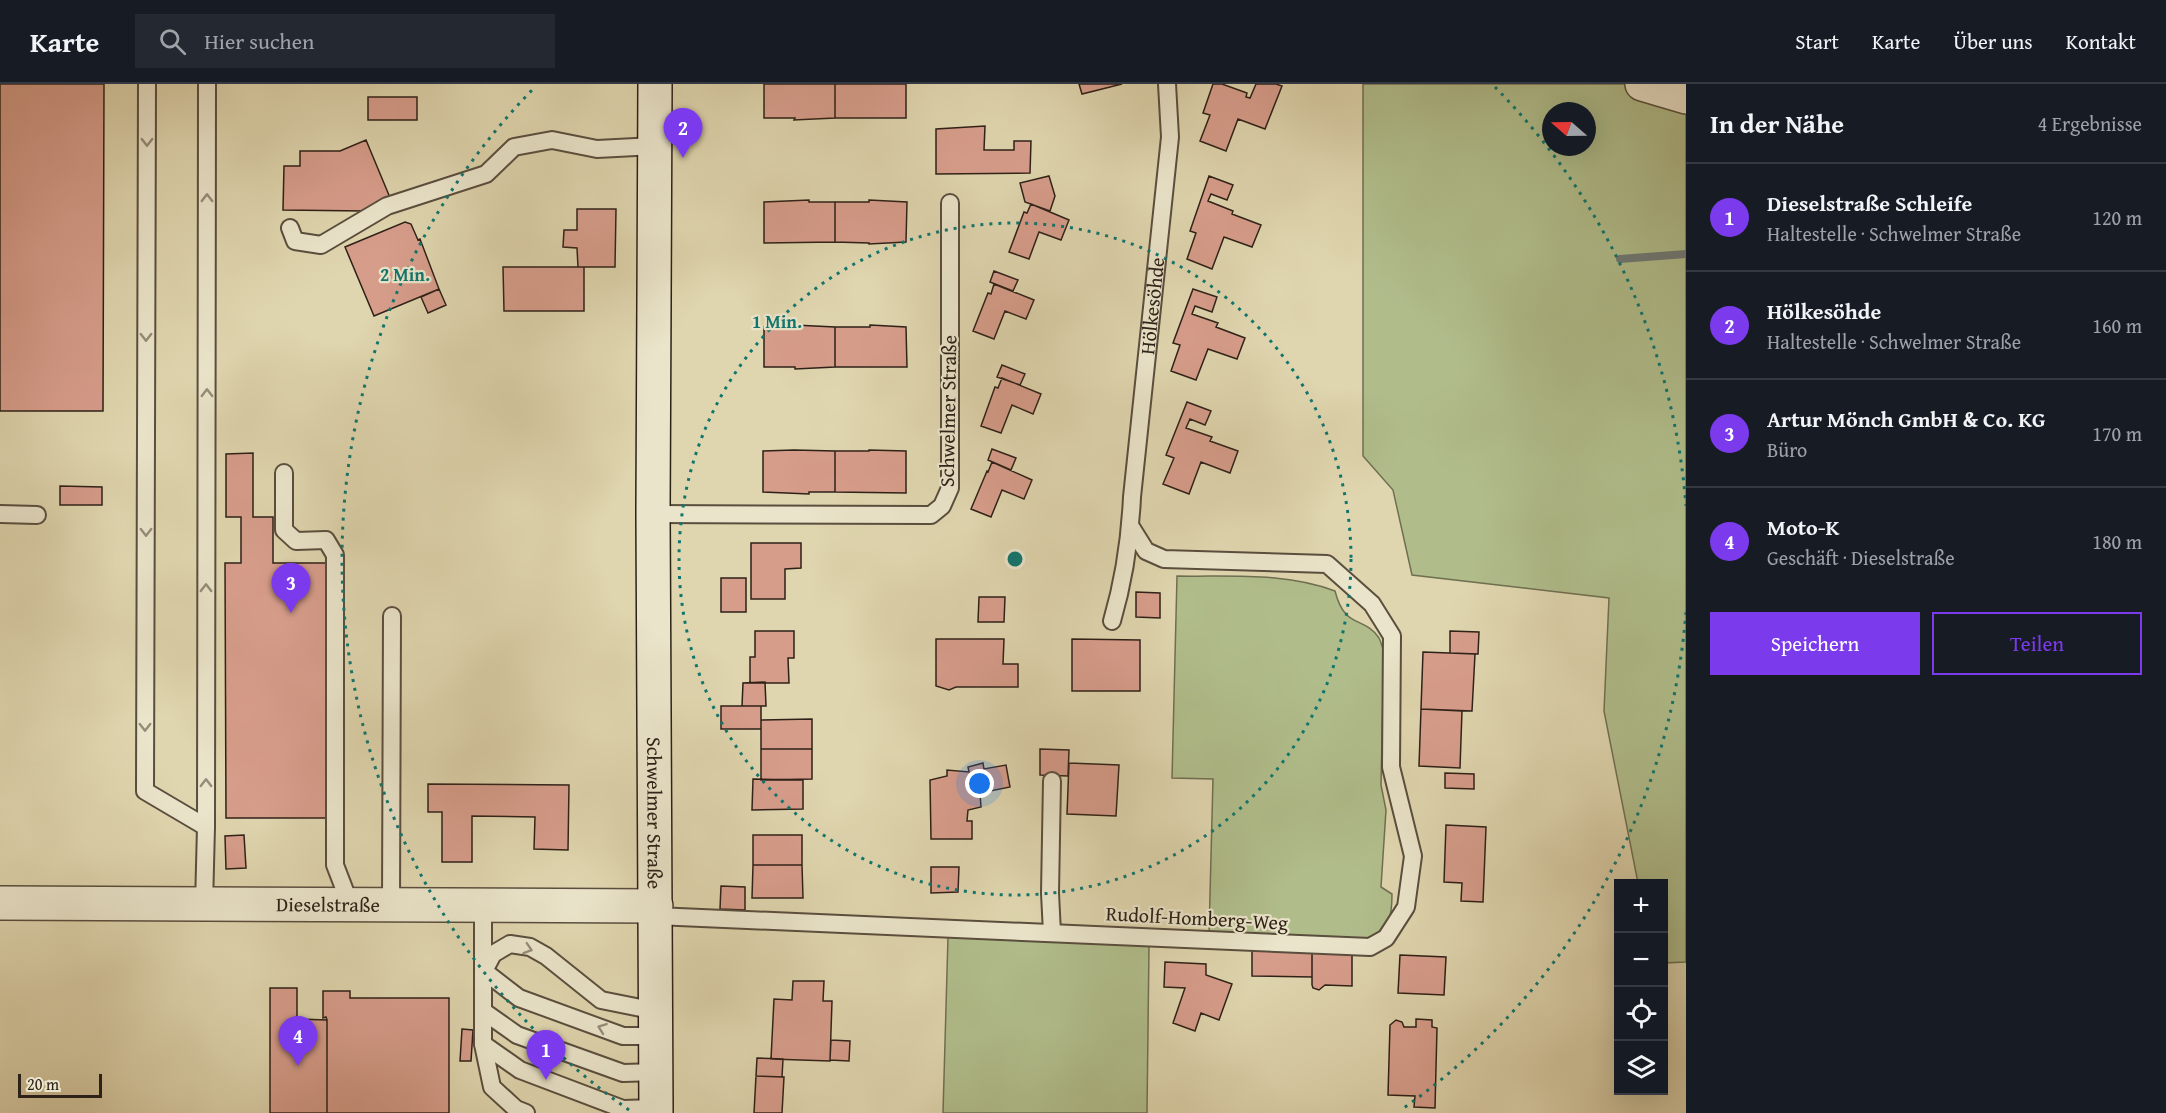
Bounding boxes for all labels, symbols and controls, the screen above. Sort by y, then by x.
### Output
search box [135,14,555,68]
text: Karte [30,21,99,62]
icon: search [156,25,189,58]
text: Hier suchen [204,25,314,57]
text: Start [1795,26,1839,57]
text: Karte [1872,26,1920,57]
text: Über uns [1953,26,2033,57]
text: Kontakt [2066,26,2136,57]
north arrow [1542,102,1596,156]
text: In der Nähe [1710,104,1844,143]
pin: 2 [664,109,702,158]
text: 4 Ergebnisse [2038,109,2142,138]
one-way arrow [141,138,153,147]
text: Dieselstraße Schleife [1767,187,1972,219]
one-way arrow [201,194,213,203]
text: 1 [1724,203,1735,232]
text: 120 m [2092,203,2142,232]
text: Haltestelle · Schwelmer Straße [1767,219,2021,248]
street label: Hölkesöhde [1132,256,1171,356]
text: 2 Min. [380,261,430,288]
text: Hölkesöhde [1767,295,1881,327]
text: 1 Min. [752,308,802,335]
text: 2 [1724,311,1735,340]
text: 160 m [2092,311,2142,340]
text: Haltestelle · Schwelmer Straße [1767,327,2021,356]
one-way arrow [140,333,152,342]
street label: Schwelmer Straße [932,335,963,487]
one-way arrow [201,389,213,398]
text: Artur Mönch GmbH & Co. KG [1767,403,2045,435]
text: 3 [1724,419,1735,448]
text: 170 m [2092,419,2142,448]
text: Büro [1767,435,1807,464]
text: Moto-K [1767,511,1840,543]
text: 4 [1724,527,1735,556]
text: 180 m [2092,527,2142,556]
one-way arrow [140,528,152,537]
text: Geschäft · Dieselstraße [1767,543,1955,572]
centre of rings [1005,549,1025,569]
pin: 3 [272,564,310,613]
one-way arrow [200,584,212,593]
button: Speichern [1710,612,1920,675]
button: Teilen [1932,612,2142,675]
one-way arrow [139,723,151,732]
street label: Schwelmer Straße [640,737,670,889]
your location [965,769,994,798]
one-way arrow [200,779,212,788]
map controls [1614,879,1668,1095]
button: + [1614,879,1668,933]
street label: Dieselstraße [276,889,380,919]
street label: Rudolf-Homberg-Weg [1105,898,1289,937]
button: − [1614,933,1668,987]
one-way arrow [523,941,533,954]
button: locate [1614,987,1668,1041]
pin: 4 [278,1016,318,1066]
one-way arrow [597,1023,608,1036]
pin: 1 [526,1030,566,1080]
button: layers [1614,1041,1668,1095]
scale bar [18,1071,102,1098]
text: 20 m [27,1072,59,1096]

